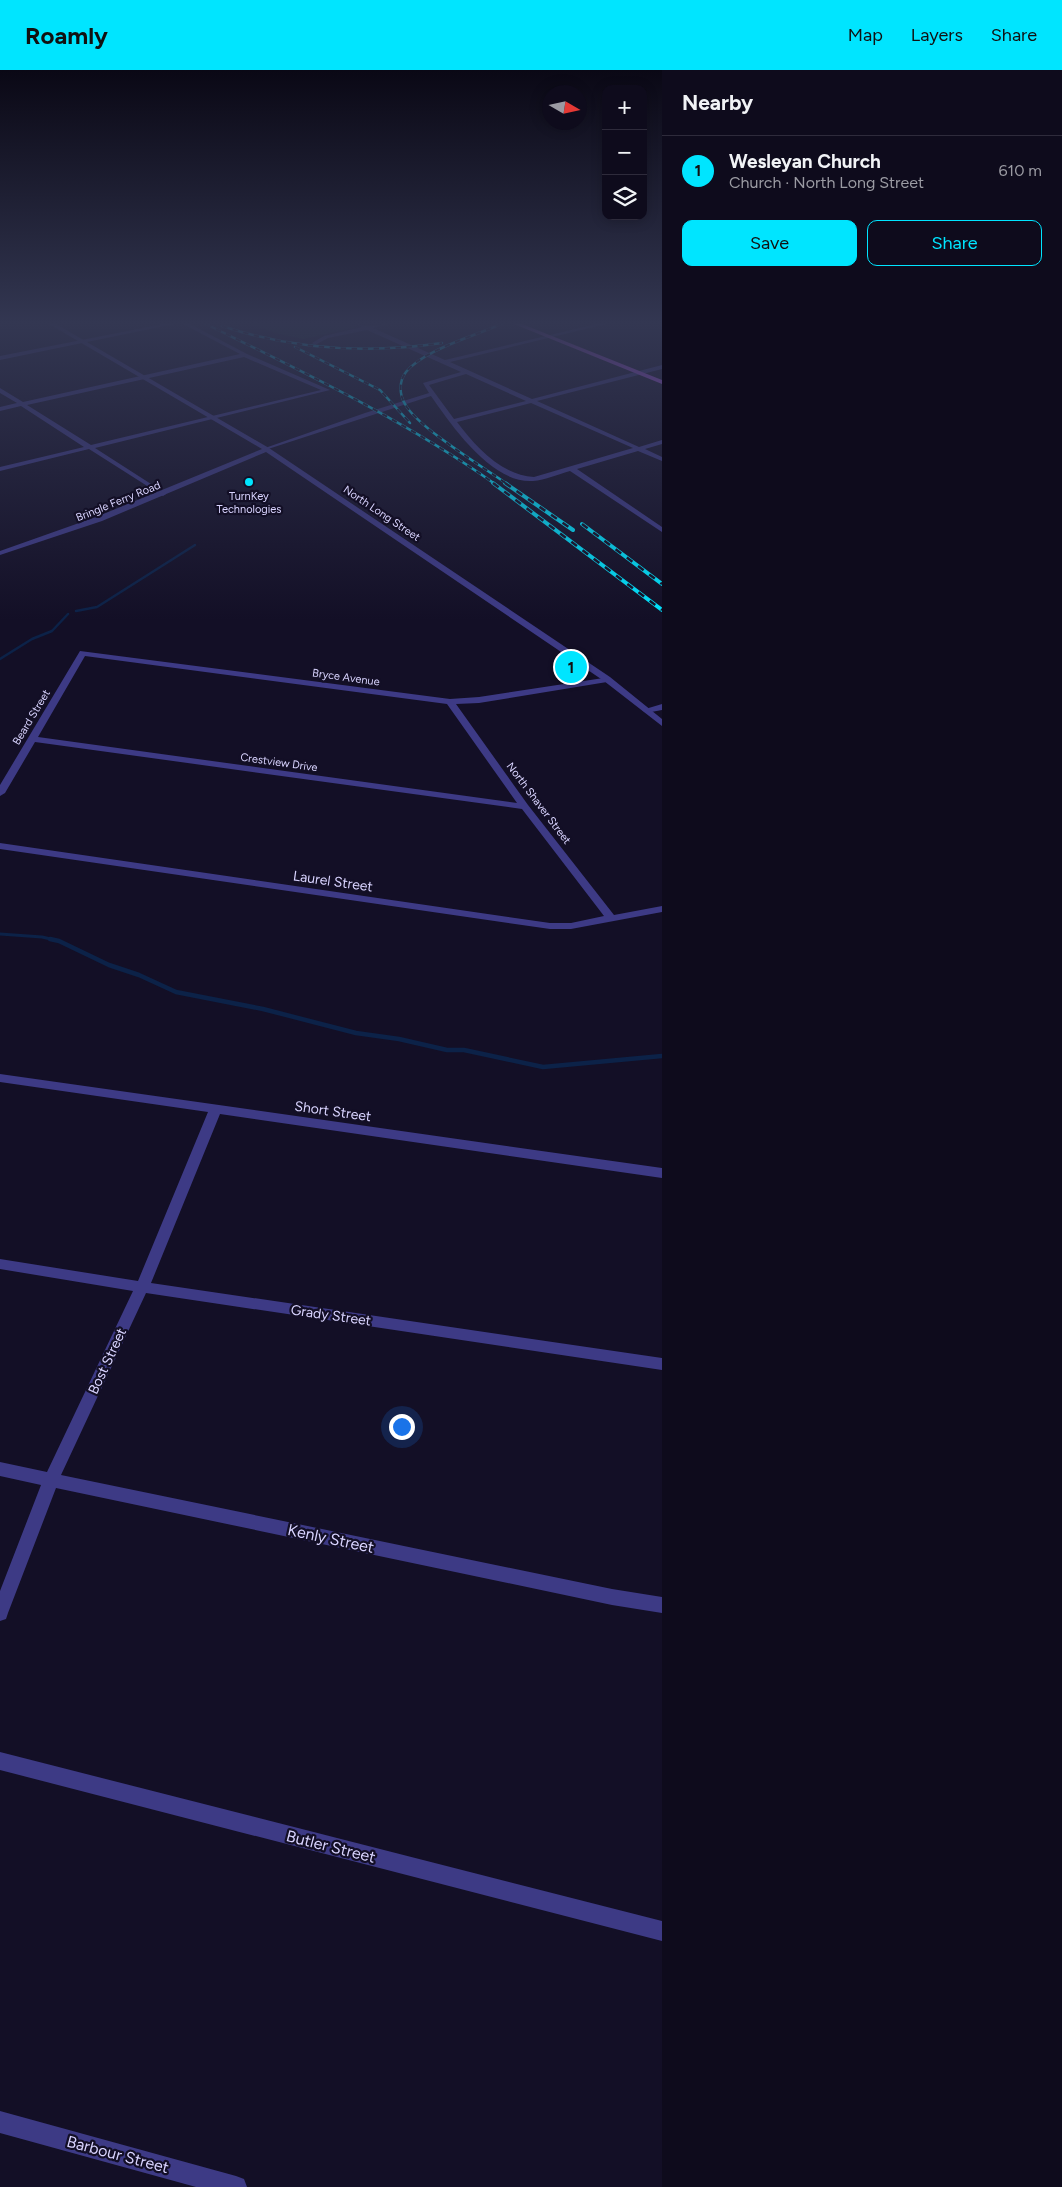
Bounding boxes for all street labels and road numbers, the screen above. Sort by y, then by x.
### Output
street label: Bringle Ferry Road [74,479,162,524]
street label: North Long Street [341,483,423,544]
street label: Bryce Avenue [311,666,380,689]
street label: Beard Street [10,687,53,747]
street label: Crestview Drive [239,751,318,774]
street label: North Shaver Street [504,760,574,847]
street label: Laurel Street [292,867,374,896]
street label: Short Street [294,1098,372,1125]
street label: Grady Street [290,1301,372,1330]
street label: Bost Street [85,1325,130,1397]
street label: Kenly Street [286,1520,376,1557]
street label: Butler Street [284,1826,377,1867]
street label: Barbour Street [65,2132,171,2177]

